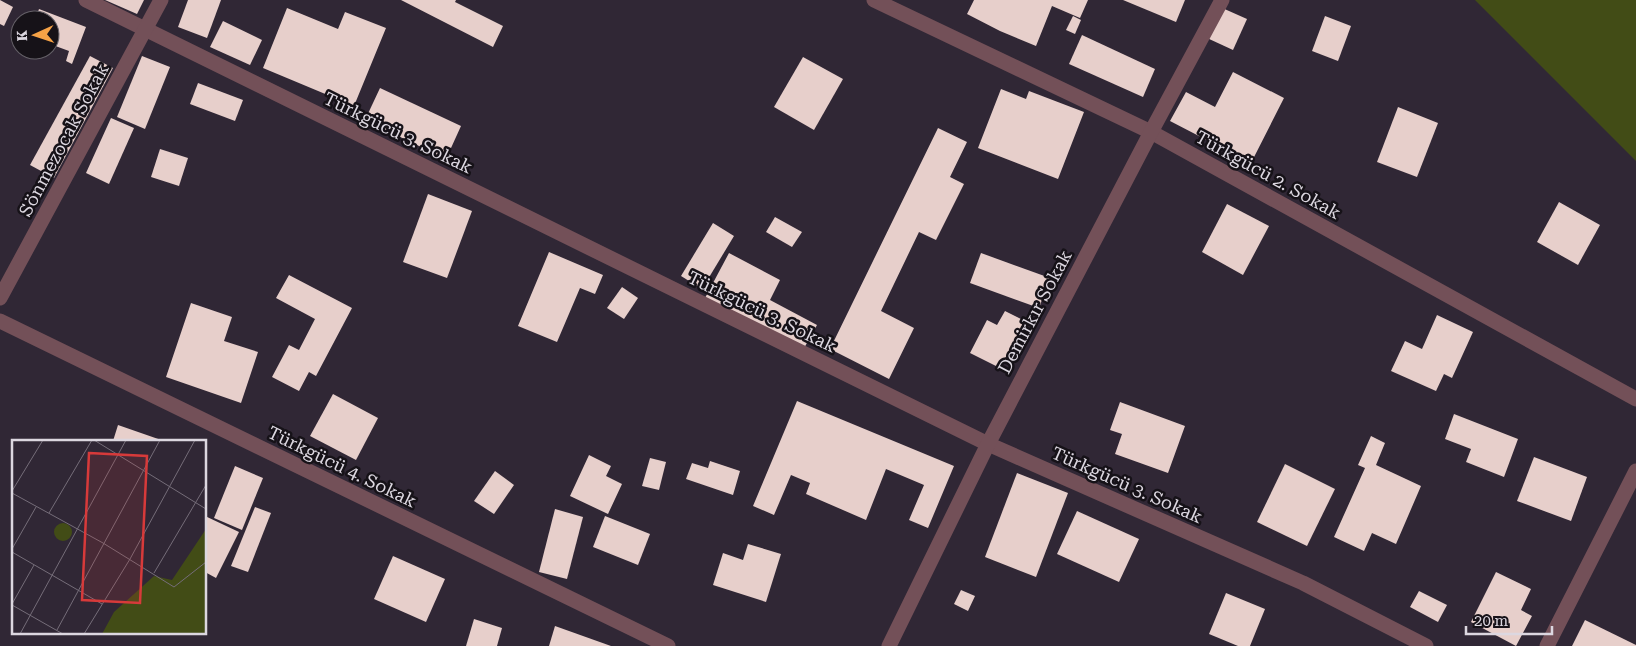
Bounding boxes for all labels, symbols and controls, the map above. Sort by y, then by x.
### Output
north arrow [10,10,60,60]
text: K [14,30,30,42]
street label: Sönmezocak Sokak [14,60,113,220]
street label: Türkgücü 3. Sokak [320,87,476,178]
street label: Türkgücü 2. Sokak [1192,126,1345,223]
street label: Demirkır Sokak [993,246,1076,377]
street label: Türkgücü 3. Sokak [684,266,840,357]
street label: Türkgücü 4. Sokak [264,421,420,512]
inset map [12,440,206,634]
street label: Türkgücü 3. Sokak [1049,442,1206,527]
scale bar [1466,604,1552,636]
text: 20 m [1474,612,1509,630]

